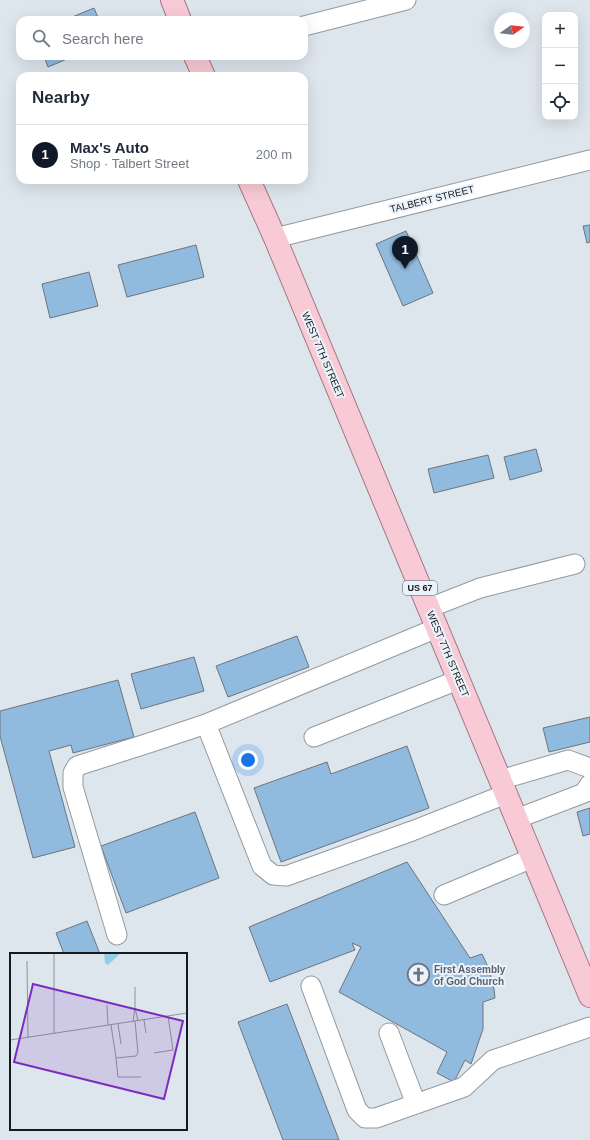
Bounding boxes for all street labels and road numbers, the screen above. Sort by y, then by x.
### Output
street label: TALBERT STREET [389,183,475,215]
street label: WEST 7TH STREET [300,310,346,400]
road number: US 67 [403,581,437,595]
street label: WEST 7TH STREET [425,609,471,699]

